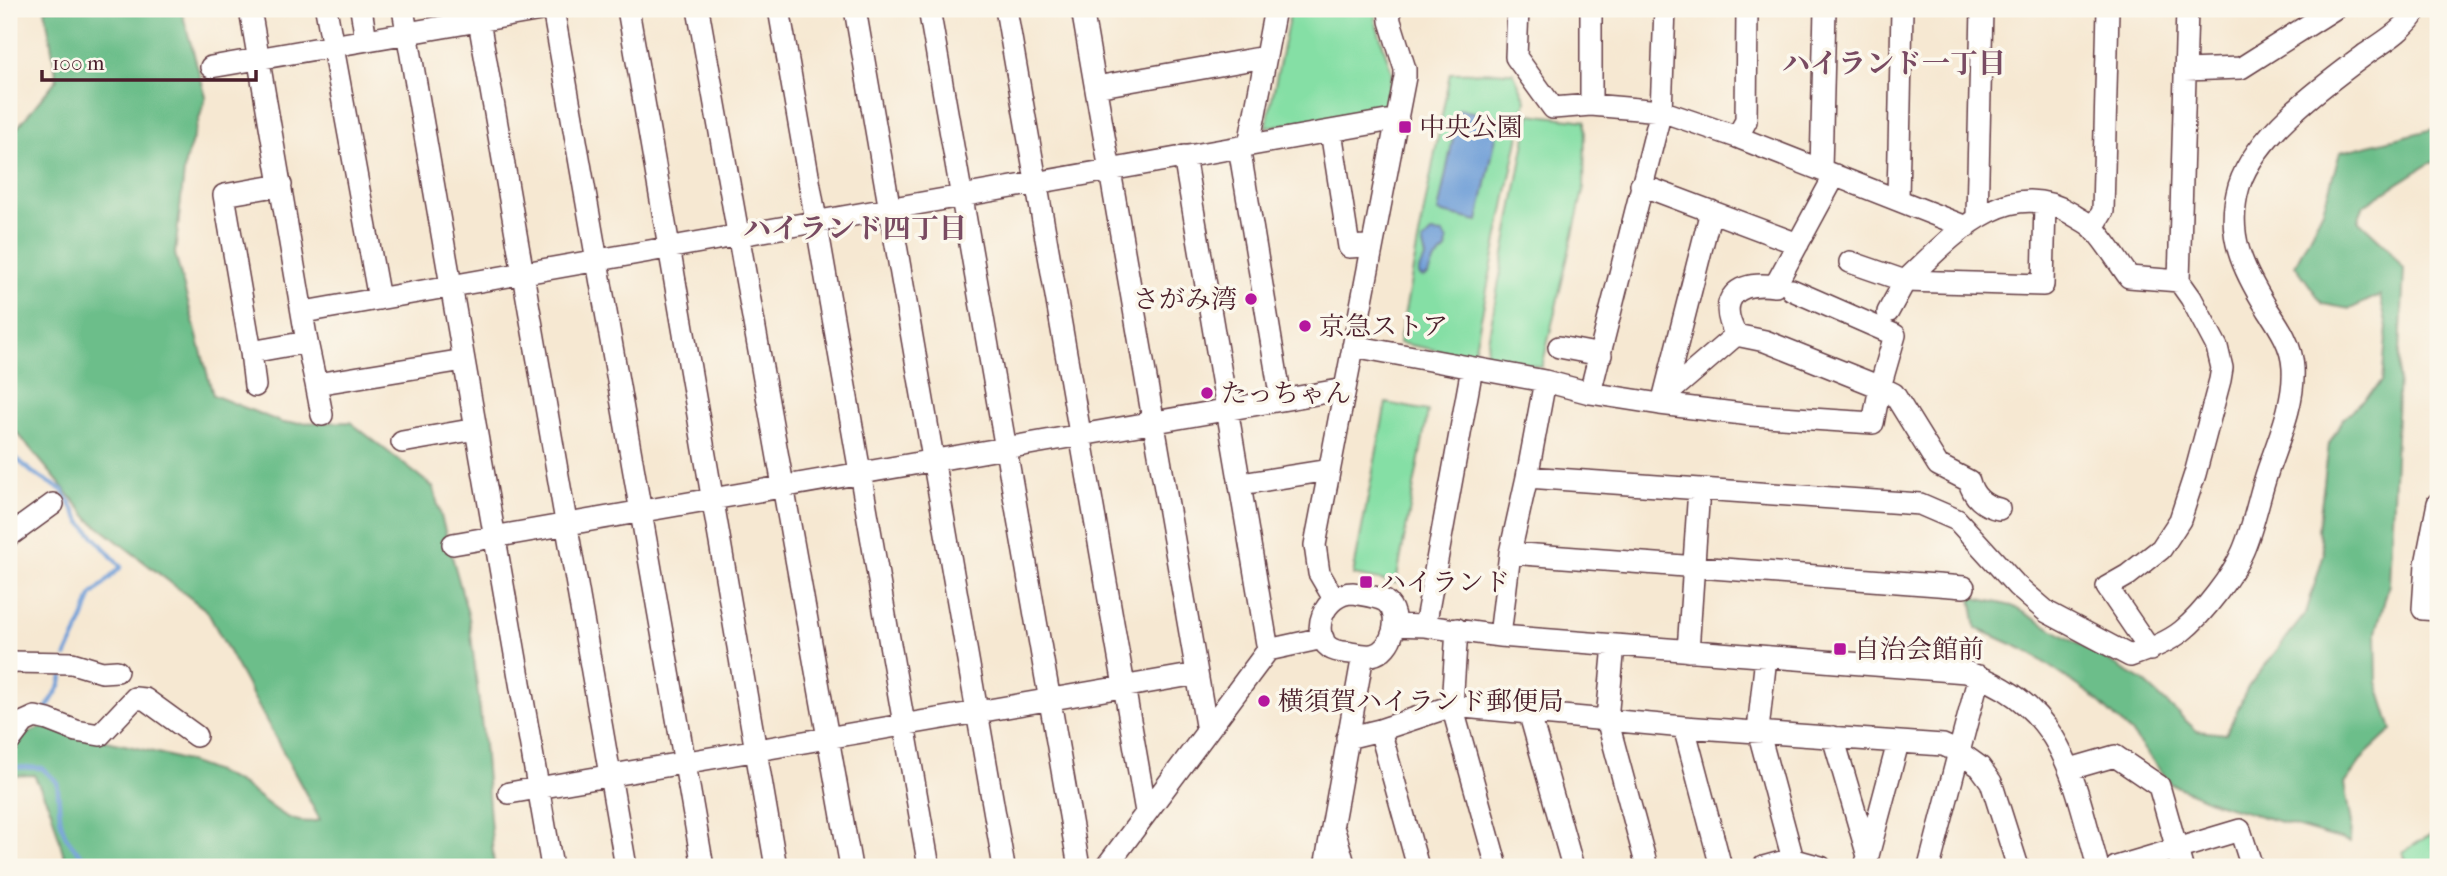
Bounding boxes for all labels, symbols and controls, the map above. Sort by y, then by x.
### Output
scale bar [42,38,256,82]
district label: ハイランド一丁目 [1782,47,2006,80]
text: 100 m [52,51,105,75]
place label: 中央公園 [1419,112,1523,143]
marker: 中央公園 [1397,119,1413,135]
district label: ハイランド四丁目 [743,212,967,245]
place label: さがみ湾 [1133,284,1237,315]
marker: さがみ湾 [1243,291,1259,307]
place label: 京急ストア [1319,311,1448,342]
marker: 京急ストア [1297,318,1313,334]
place label: たっちゃん [1221,378,1351,409]
marker: たっちゃん [1199,385,1215,401]
place label: ハイランド [1380,567,1510,598]
marker: ハイランド [1358,574,1374,590]
place label: 自治会館前 [1854,634,1984,665]
marker: 自治会館前 [1832,641,1848,657]
place label: 横須賀ハイランド郵便局 [1278,686,1564,717]
marker: 横須賀ハイランド郵便局 [1256,693,1272,709]

